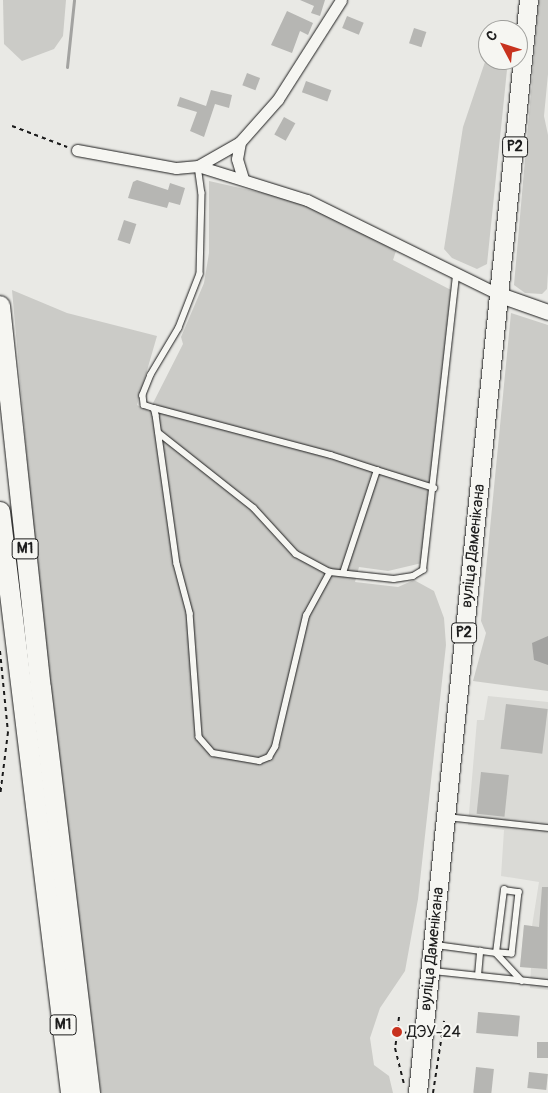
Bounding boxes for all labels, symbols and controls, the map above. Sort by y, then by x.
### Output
north arrow [478,20,528,70]
text: С [483,27,501,44]
road number: Р2 [501,134,529,160]
street label: вуліца Даменікана [457,483,489,609]
road number: М1 [11,536,39,562]
road number: Р2 [450,620,478,646]
street label: вуліца Даменікана [416,886,448,1012]
road number: М1 [49,1012,77,1038]
place label: ДЭУ-24 [407,1022,461,1042]
marker: ДЭУ-24 [391,1026,403,1038]

